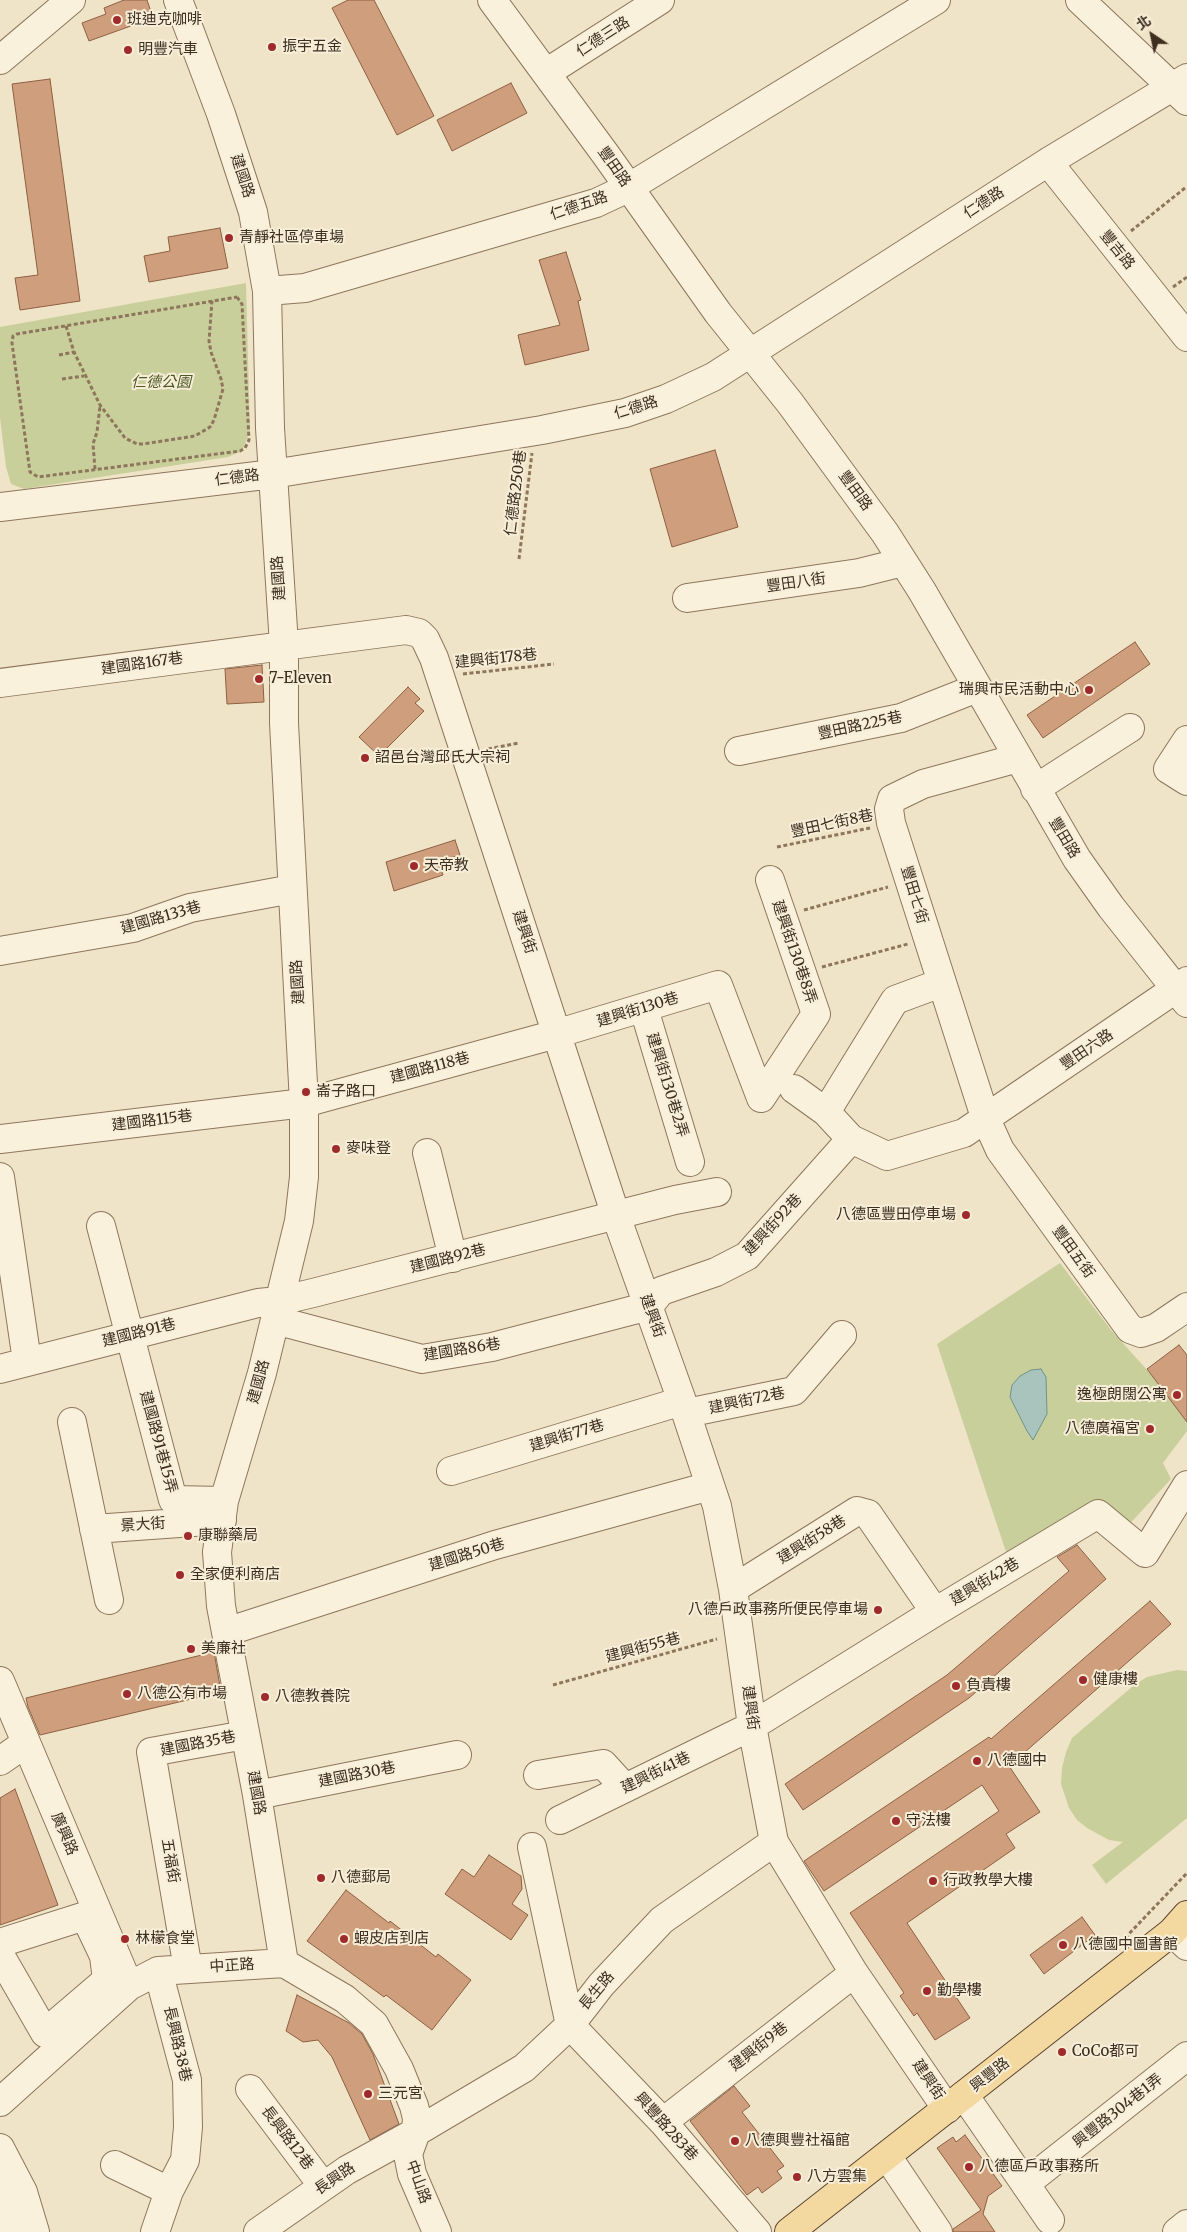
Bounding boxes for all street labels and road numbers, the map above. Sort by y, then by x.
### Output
street label: 仁德三路 [573,13,633,61]
street label: 豐田路 [594,143,634,191]
street label: 建國路 [226,152,258,200]
street label: 仁德路 [960,183,1008,223]
street label: 仁德五路 [548,188,610,224]
street label: 豐吉路 [1096,227,1138,273]
street label: 仁德路 [612,393,660,423]
street label: 仁德路250巷 [502,449,530,537]
street label: 仁德路 [214,466,260,490]
street label: 豐田路 [834,468,876,514]
street label: 建國路 [268,555,290,601]
street label: 豐田八街 [765,570,827,596]
street label: 建興街178巷 [454,646,538,672]
street label: 建國路167巷 [100,649,184,679]
street label: 豐田路225巷 [816,708,904,744]
street label: 豐田七街8巷 [789,806,875,842]
street label: 豐田路 [1045,814,1083,862]
street label: 豐田七街 [897,864,931,926]
street label: 建國路133巷 [119,898,203,938]
street label: 建興街130巷8弄 [768,898,820,1006]
street label: 建興街 [508,908,540,956]
street label: 建國路 [288,959,308,1005]
street label: 建興街130巷 [595,989,681,1031]
street label: 豐田六路 [1057,1026,1117,1074]
street label: 建興街130巷2弄 [643,1031,691,1139]
street label: 建國路118巷 [388,1049,472,1087]
street label: 建國路115巷 [111,1107,193,1135]
street label: 建興街92巷 [740,1191,806,1259]
street label: 豐田五街 [1048,1222,1098,1282]
street label: 建國路92巷 [408,1241,488,1277]
street label: 建興街 [636,1292,668,1340]
street label: 建國路91巷 [100,1315,178,1351]
street label: 建國路86巷 [422,1335,502,1365]
street label: 建國路 [244,1358,274,1406]
street label: 建興街72巷 [707,1384,787,1418]
street label: 建國路91巷15弄 [136,1389,180,1495]
street label: 建興街77巷 [528,1416,606,1456]
street label: 建興街58巷 [774,1512,850,1568]
street label: 景大街 [120,1514,166,1536]
street label: 建國路50巷 [427,1535,507,1575]
street label: 建興街42巷 [947,1554,1023,1610]
street label: 建興街55巷 [604,1629,682,1667]
street label: 建興街 [738,1684,762,1732]
street label: 建國路35巷 [159,1728,237,1760]
street label: 建興街41巷 [618,1748,694,1798]
street label: 建國路30巷 [317,1759,397,1791]
street label: 建國路 [243,1769,269,1817]
street label: 廣興路 [47,1810,81,1858]
street label: 五福街 [157,1837,183,1885]
street label: 中正路 [209,1955,255,1977]
street label: 長生路 [576,1968,618,2014]
street label: 長興路38巷 [160,2004,194,2084]
street label: 建興街9巷 [726,2019,792,2075]
street label: 興豐路 [967,2054,1013,2096]
street label: 建興街 [908,2056,948,2104]
street label: 興豐路304巷1弄 [1070,2070,1166,2152]
street label: 興豐路283巷 [631,2089,701,2165]
street label: 長興路12巷 [257,2102,317,2174]
street label: 中山路 [402,2158,434,2206]
street label: 長興路 [311,2159,359,2199]

